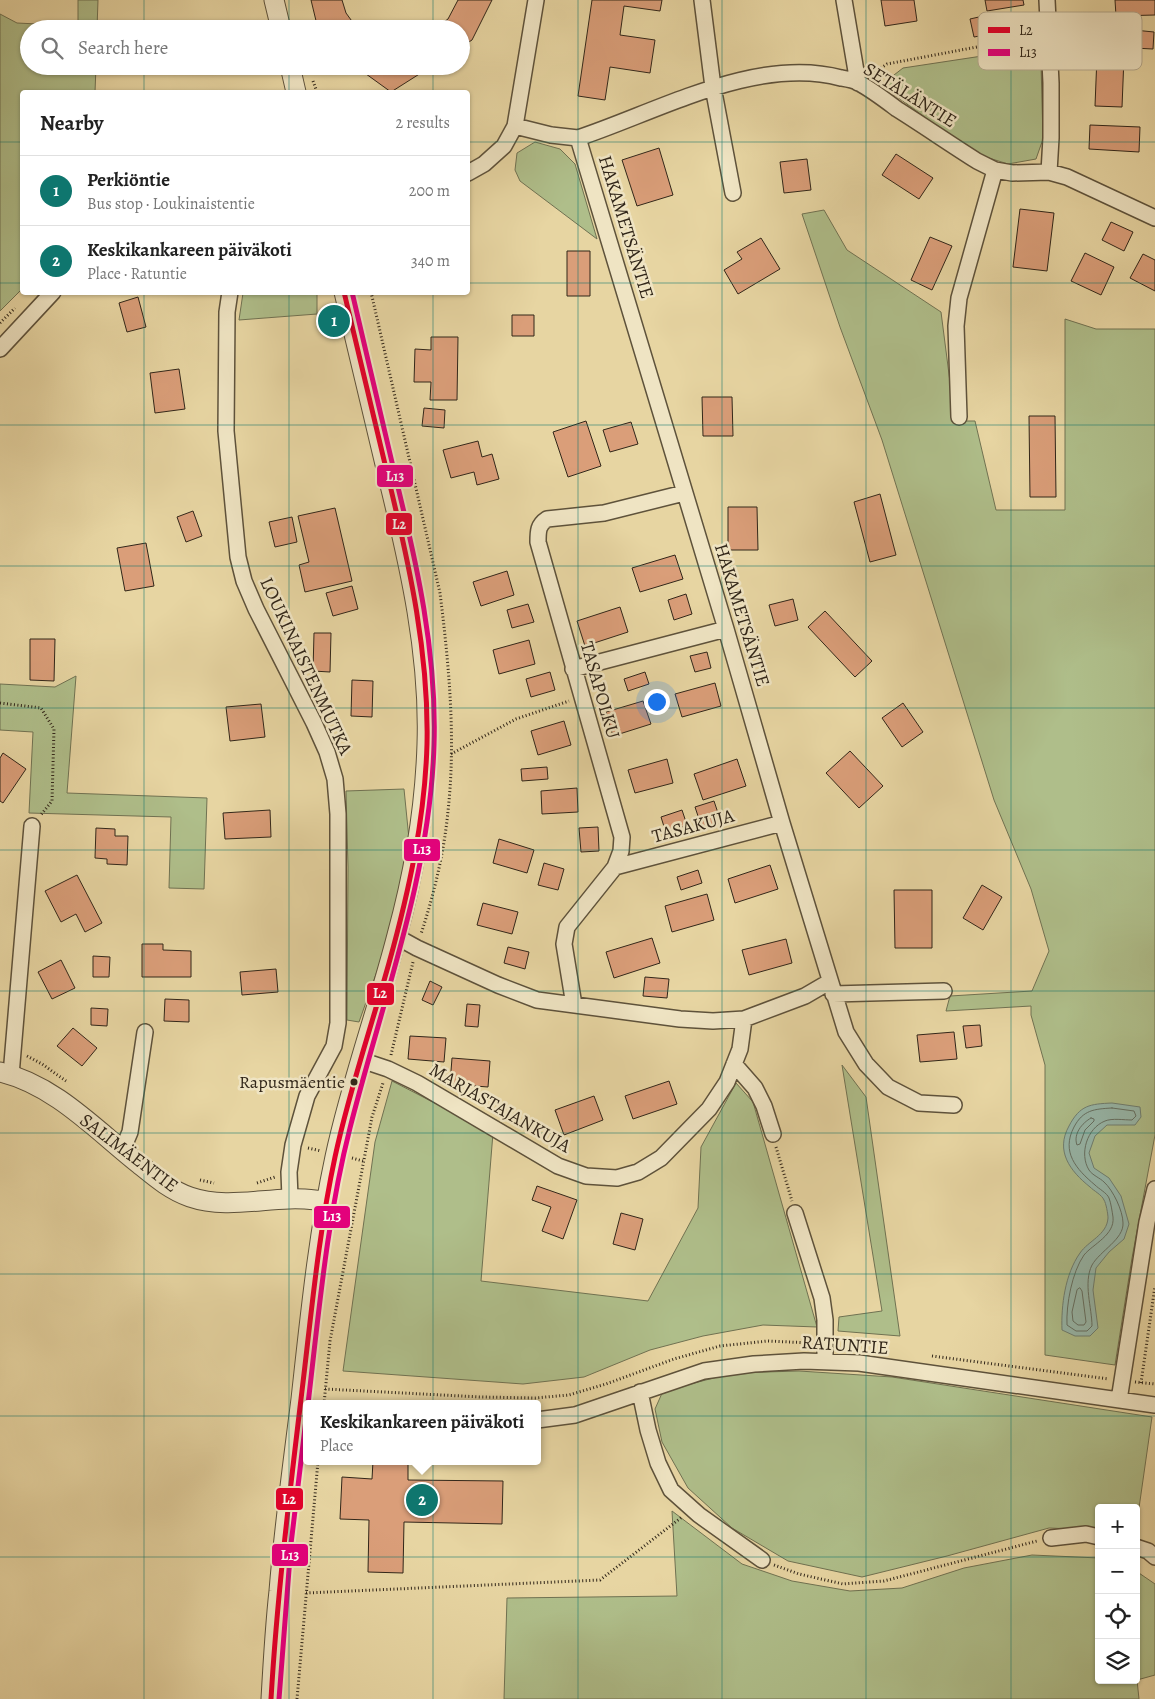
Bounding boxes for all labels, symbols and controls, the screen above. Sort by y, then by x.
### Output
legend [978,12,1142,70]
search box [20,20,470,75]
text: L2 [1019,21,1033,40]
icon: search [38,34,66,62]
text: Search here [78,35,168,61]
text: L13 [1019,43,1037,62]
street label: SETÄLÄNTIE [858,56,962,134]
text: Nearby [40,109,103,137]
text: 2 results [395,112,450,134]
street label: HAKAMETSÄNTIE [592,152,660,302]
text: Perkiöntie [87,167,170,193]
text: 1 [53,180,59,202]
text: 200 m [409,180,450,202]
text: Bus stop · Loukinaistentie [87,193,255,215]
text: Keskikankareen päiväkoti [87,237,292,263]
text: 2 [52,250,60,272]
text: 340 m [411,250,450,272]
text: Place · Ratuntie [87,263,187,285]
pin: 1 [318,302,350,340]
line badge: L13 [376,464,414,488]
text: L13 [386,467,404,486]
line badge: L2 [385,512,413,536]
text: L2 [392,515,406,534]
street label: HAKAMETSÄNTIE [708,540,776,690]
street label: LOUKINAISTENMUTKA [253,573,359,760]
street label: TASAPOLKU [574,638,626,742]
your location [644,689,670,715]
street label: TASAKUJA [649,802,738,849]
line badge: L13 [403,838,441,862]
text: L13 [413,840,431,859]
line badge: L2 [366,982,395,1006]
text: L2 [373,984,387,1003]
street label: MARJASTAJANKUJA [424,1057,576,1160]
place label: Rapusmäentie [239,1070,345,1094]
marker: Rapusmäentie [349,1077,359,1087]
street label: SALIMÄENTIE [74,1107,184,1199]
line badge: L13 [313,1205,351,1229]
text: L13 [323,1207,341,1226]
street label: RATUNTIE [801,1329,889,1361]
popup [303,1400,541,1465]
text: Keskikankareen päiväkoti [320,1409,524,1435]
text: Place [320,1435,354,1457]
pin: 2 [406,1481,438,1519]
line badge: L2 [275,1487,304,1511]
text: L2 [282,1490,296,1509]
map controls [1095,1504,1140,1684]
button: + [1095,1504,1140,1549]
line badge: L13 [271,1543,309,1567]
text: L13 [281,1546,299,1565]
button: − [1095,1549,1140,1594]
button: locate [1095,1594,1140,1639]
button: layers [1095,1639,1140,1684]

